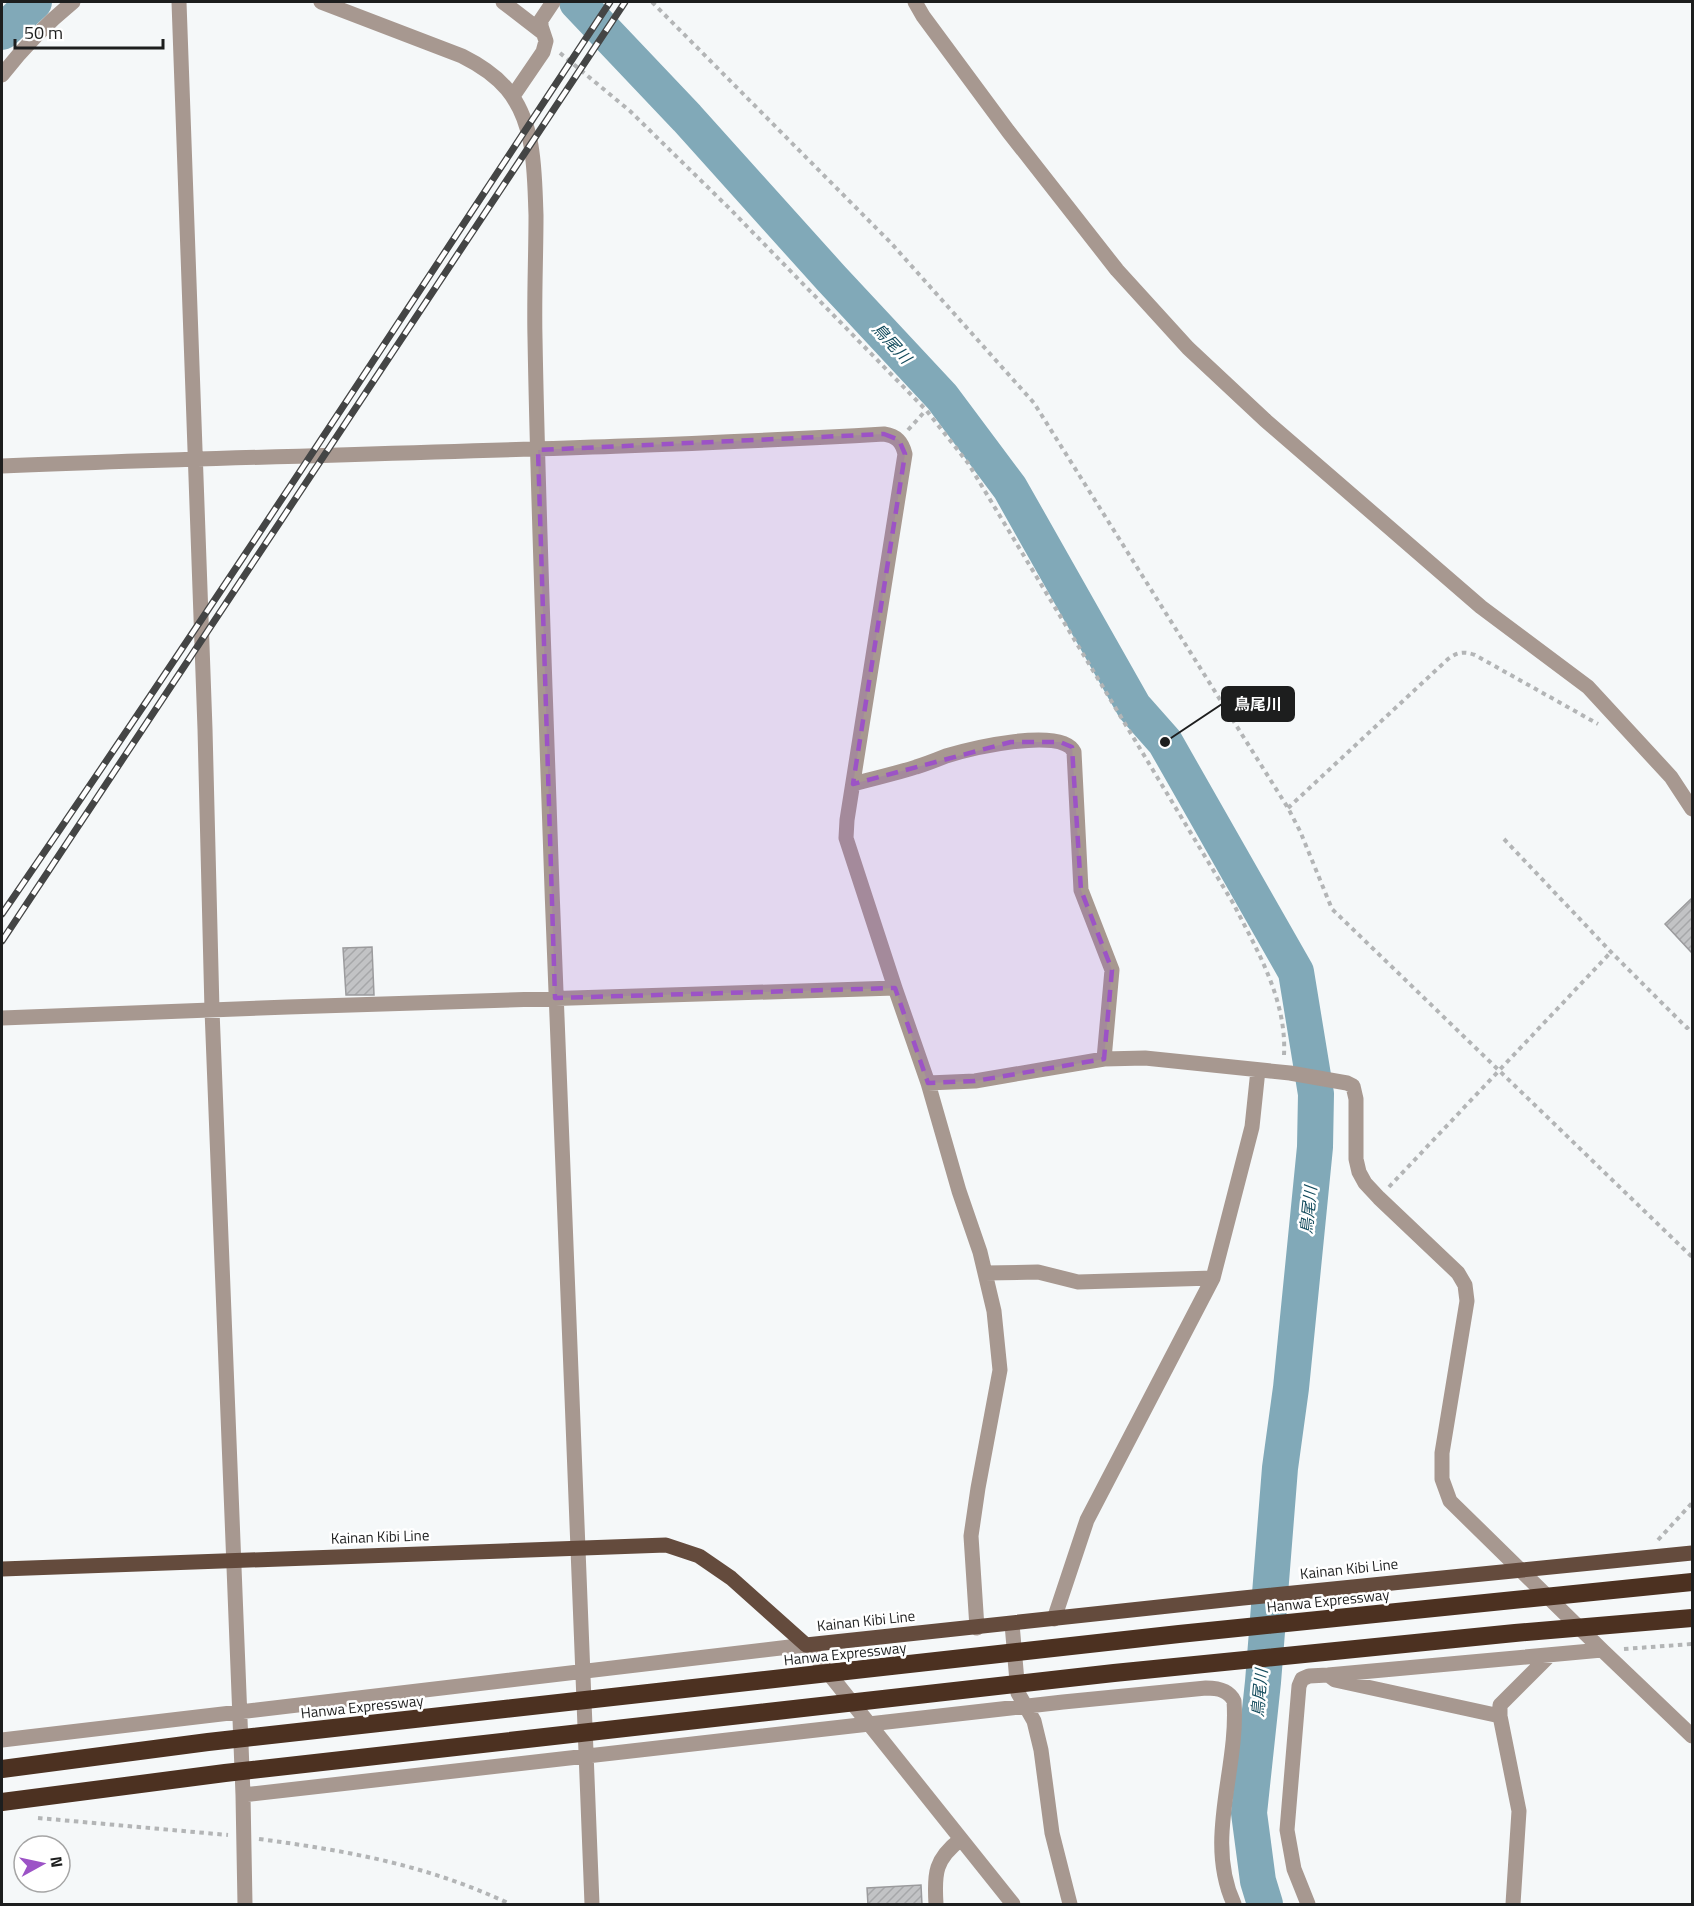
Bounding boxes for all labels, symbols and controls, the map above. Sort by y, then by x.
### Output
scale bar [15,12,164,50]
text: 50 m [24,19,63,46]
water label: 鳥尾川 [867,317,919,370]
callout: 鳥尾川 [1222,687,1294,721]
text: 鳥尾川 [1234,692,1282,716]
water label: 鳥尾川 [1294,1183,1323,1235]
street label: Kainan Kibi Line [330,1523,430,1550]
street label: Kainan Kibi Line [1299,1552,1399,1585]
street label: Hanwa Expressway [1265,1583,1390,1618]
street label: Kainan Kibi Line [816,1604,916,1637]
street label: Hanwa Expressway [782,1636,907,1671]
water label: 鳥尾川 [1245,1666,1273,1718]
street label: Hanwa Expressway [299,1689,424,1724]
north arrow [12,1834,72,1894]
text: N [44,1855,70,1869]

